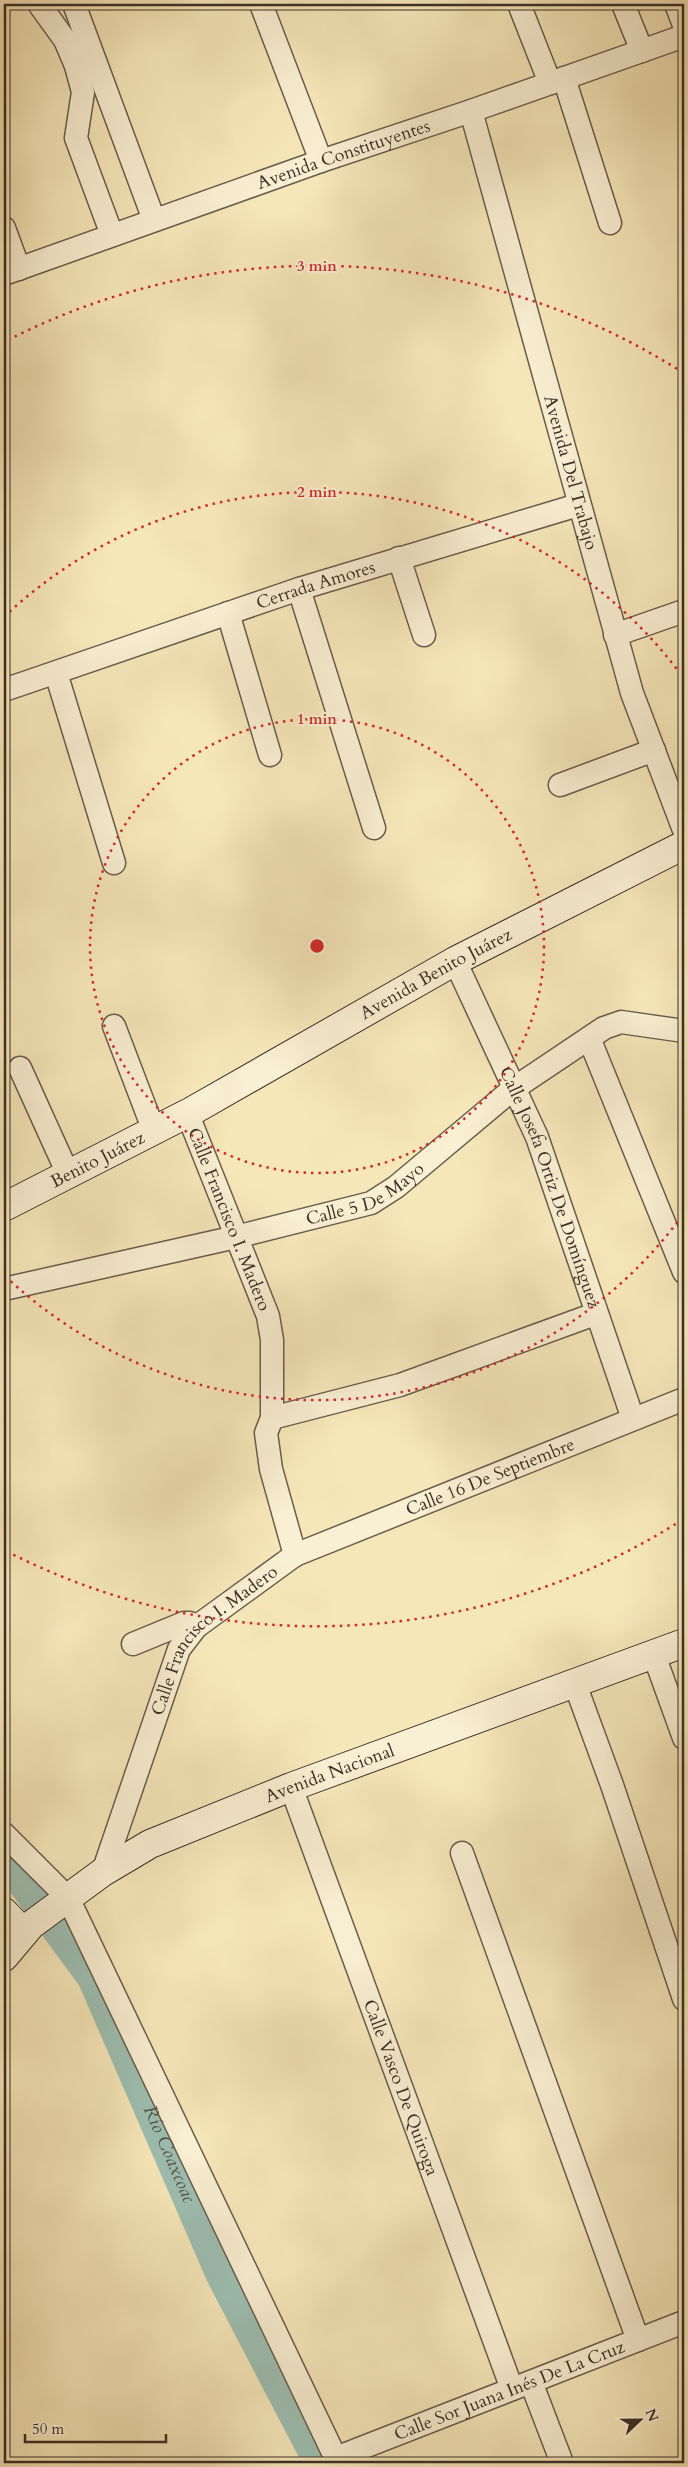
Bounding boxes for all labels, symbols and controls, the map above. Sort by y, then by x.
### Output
street label: Avenida Constituyentes [254,113,433,196]
text: 3 min [297,256,337,276]
street label: Avenida Del Trabajo [537,392,604,553]
text: 2 min [297,482,337,502]
street label: Cerrada Amores [253,555,378,616]
text: 1 min [297,709,337,729]
street label: Avenida Benito Juárez [355,922,516,1026]
centre of rings [308,937,326,955]
street label: Calle Josefa Ortiz De Domínguez [493,1063,606,1312]
street label: Calle Francisco I. Madero [181,1124,277,1315]
street label: Benito Juárez [46,1125,149,1194]
street label: Calle 5 De Mayo [303,1156,430,1232]
street label: Calle 16 De Septiembre [402,1432,579,1522]
street label: Calle Francisco I. Madero [145,1559,283,1719]
street label: Avenida Nacional [261,1738,398,1809]
street label: Calle Vasco De Quiroga [357,1996,445,2179]
water label: Río Coaxcoac [137,2101,202,2207]
street label: Calle Sor Juana Inés De La Cruz [391,2334,628,2447]
north arrow [616,2394,666,2444]
text: N [641,2406,663,2425]
scale bar [25,2412,166,2444]
text: 50 m [32,2419,64,2439]

